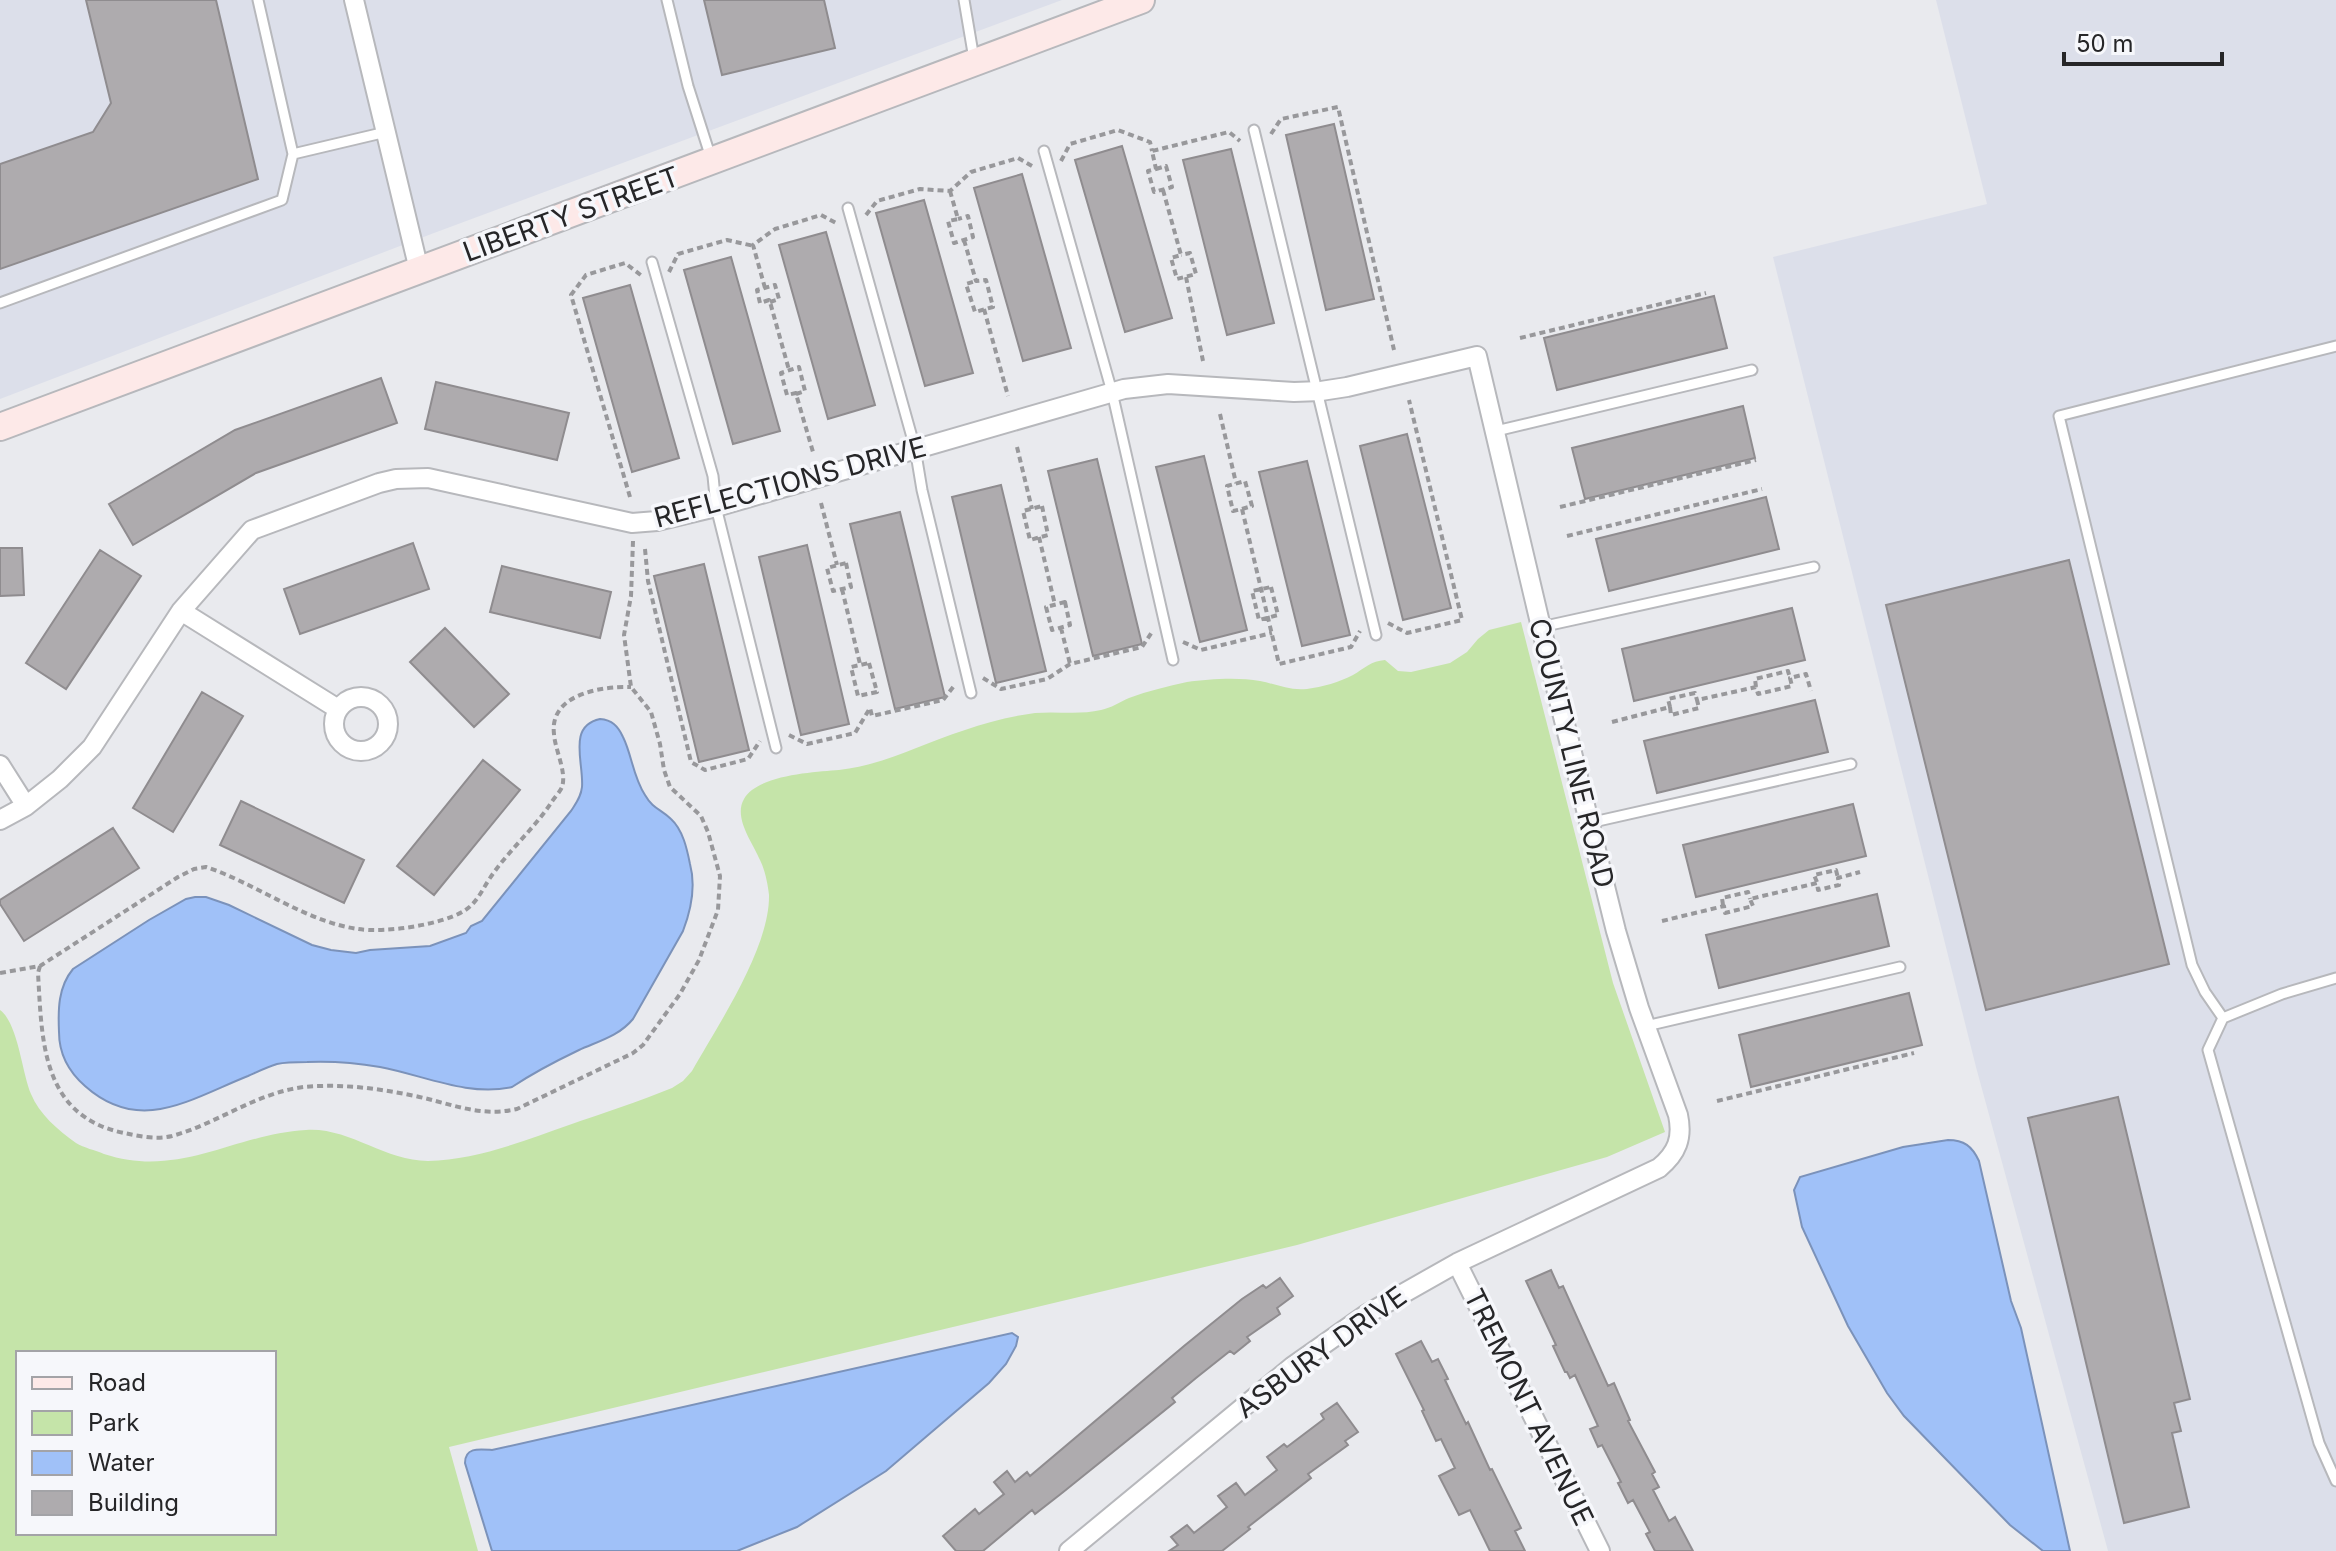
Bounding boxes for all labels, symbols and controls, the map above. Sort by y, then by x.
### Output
scale bar [2064,16,2222,66]
text: 50 m [2076,29,2134,58]
street label: LIBERTY STREET [458,159,684,269]
street label: REFLECTIONS DRIVE [650,429,930,535]
street label: COUNTY LINE ROAD [1522,615,1622,891]
street label: ASBURY DRIVE [1229,1279,1413,1425]
street label: TREMONT AVENUE [1457,1283,1601,1531]
legend [16,1351,276,1535]
text: Road [88,1368,146,1397]
text: Park [88,1408,139,1437]
text: Water [88,1448,155,1477]
text: Building [88,1488,179,1517]

